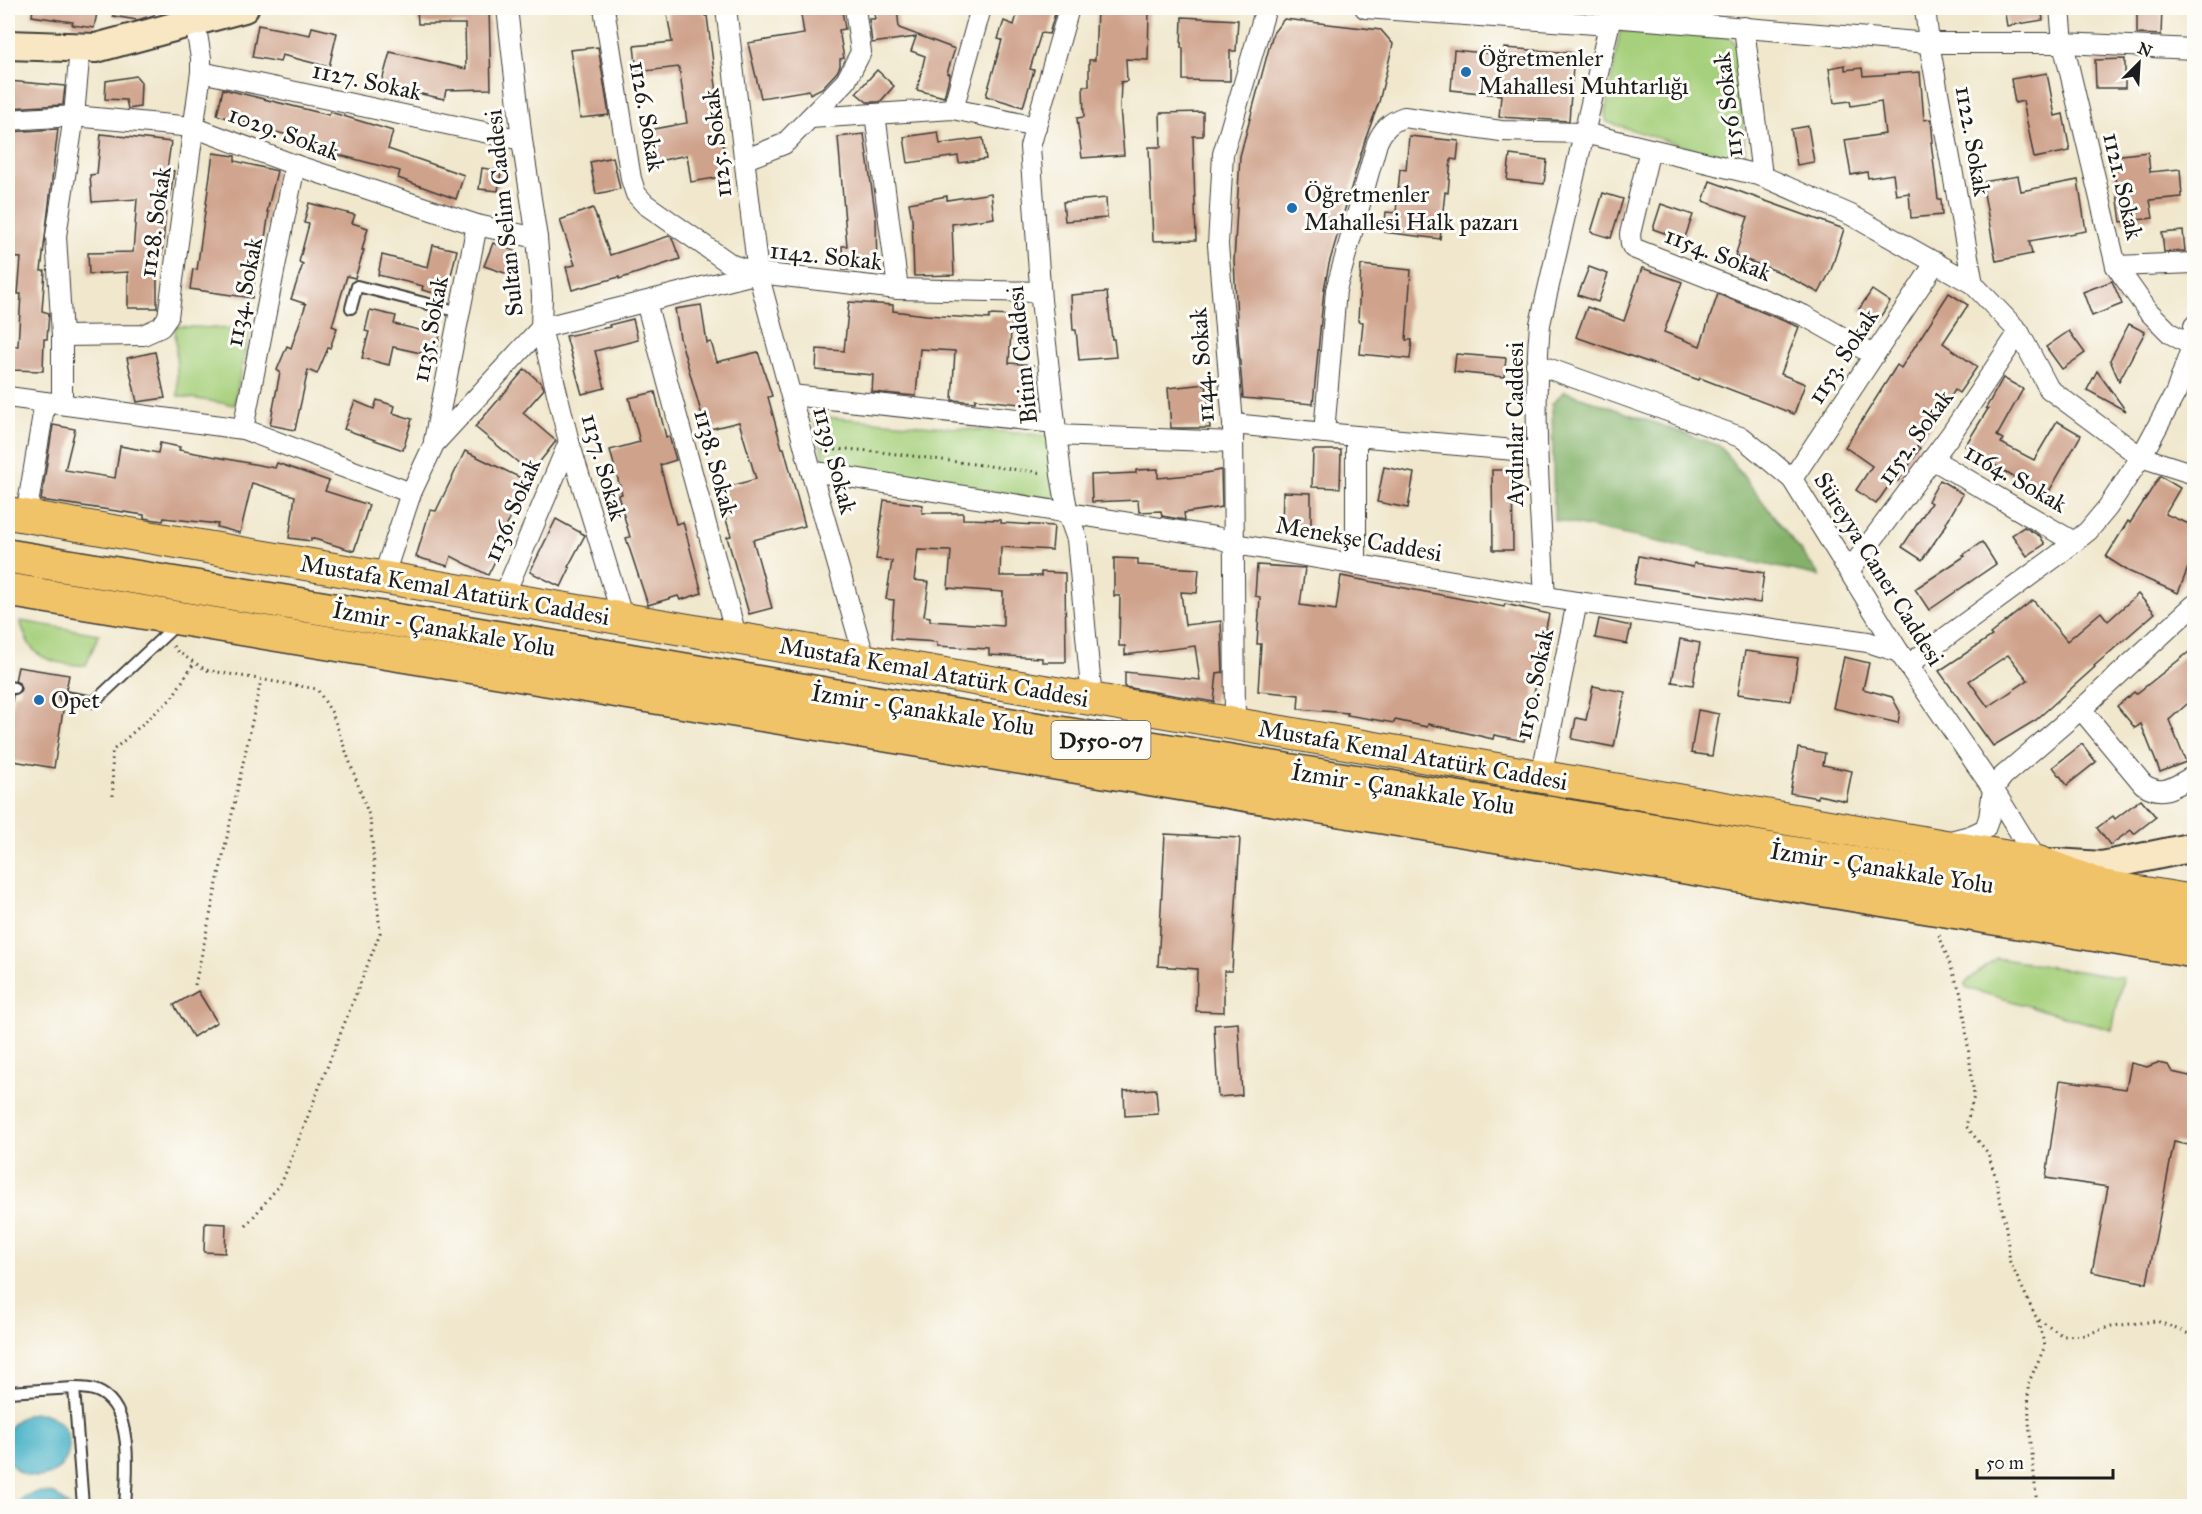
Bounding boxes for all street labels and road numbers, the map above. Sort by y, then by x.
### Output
street label: 1156 Sokak [1707,50,1749,159]
street label: 1127. Sokak [310,55,425,107]
street label: 1126. Sokak [623,58,672,174]
street label: 1122. Sokak [1949,83,1998,199]
street label: 1125. Sokak [695,86,739,199]
street label: 1029. Sokak [224,99,345,167]
street label: Sultan Selim Caddesi [478,108,530,318]
street label: 1121. Sokak [2096,130,2150,243]
street label: 1128. Sokak [132,164,178,280]
street label: 1154. Sokak [1660,220,1776,288]
street label: 1134. Sokak [219,234,269,349]
street label: 1142. Sokak [768,235,885,277]
street label: 1135. Sokak [405,272,455,385]
street label: Bitim Caddesi [1000,284,1044,426]
street label: 1153. Sokak [1801,302,1885,409]
street label: 1144. Sokak [1183,306,1221,423]
street label: Aydınlar Caddesi [1500,341,1530,507]
street label: 1152. Sokak [1870,383,1960,491]
street label: 1139. Sokak [806,403,864,518]
street label: 1138. Sokak [687,406,745,521]
street label: 1137. Sokak [574,410,634,525]
street label: 1164. Sokak [1959,437,2073,520]
street label: 1136. Sokak [477,453,548,566]
street label: Süreyya Caner Caddesi [1807,467,1951,672]
street label: Menekşe Caddesi [1273,510,1445,568]
street label: Mustafa Kemal Atatürk Caddesi [298,548,612,632]
street label: İzmir - Çanakkale Yolu [330,595,558,663]
street label: 1150. Sokak [1508,625,1561,742]
street label: Mustafa Kemal Atatürk Caddesi [777,630,1091,714]
street label: İzmir - Çanakkale Yolu [809,678,1037,743]
street label: Mustafa Kemal Atatürk Caddesi [1256,713,1570,797]
road number: D550-07 [1052,721,1150,759]
street label: İzmir - Çanakkale Yolu [1289,757,1517,822]
street label: İzmir - Çanakkale Yolu [1768,836,1996,901]

